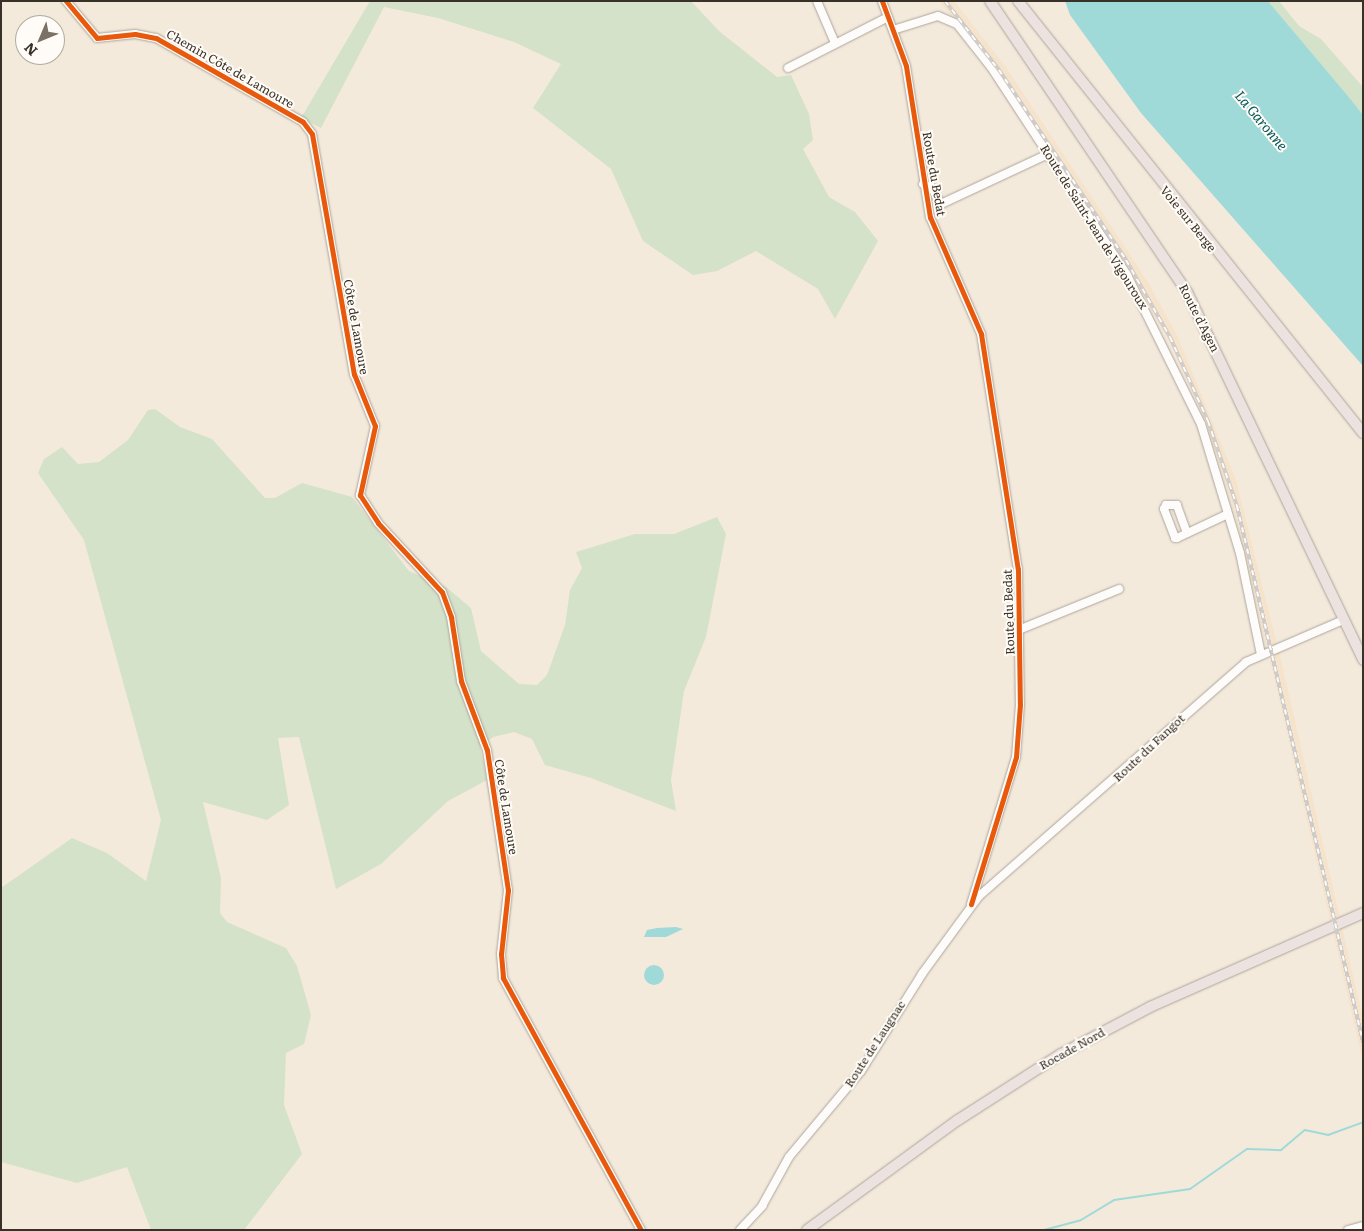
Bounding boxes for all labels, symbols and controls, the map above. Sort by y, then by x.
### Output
north arrow [15,15,65,65]
street label: Chemin Côte de Lamoure [164,27,296,111]
text: N [19,39,41,61]
water label: La Garonne [1232,87,1292,153]
street label: Route du Bedat [919,131,949,217]
street label: Route de Saint-Jean de Vigouroux [1037,142,1151,312]
street label: Voie sur Berge [1157,183,1219,255]
street label: Côte de Lamoure [341,278,371,376]
street label: Route d'Agen [1176,282,1222,354]
street label: Route du Bedat [1000,569,1018,655]
street label: Route du Fangot [1110,711,1188,785]
street label: Côte de Lamoure [491,758,521,856]
street label: Route de Laugnac [842,998,908,1090]
street label: Rocade Nord [1037,1025,1107,1073]

